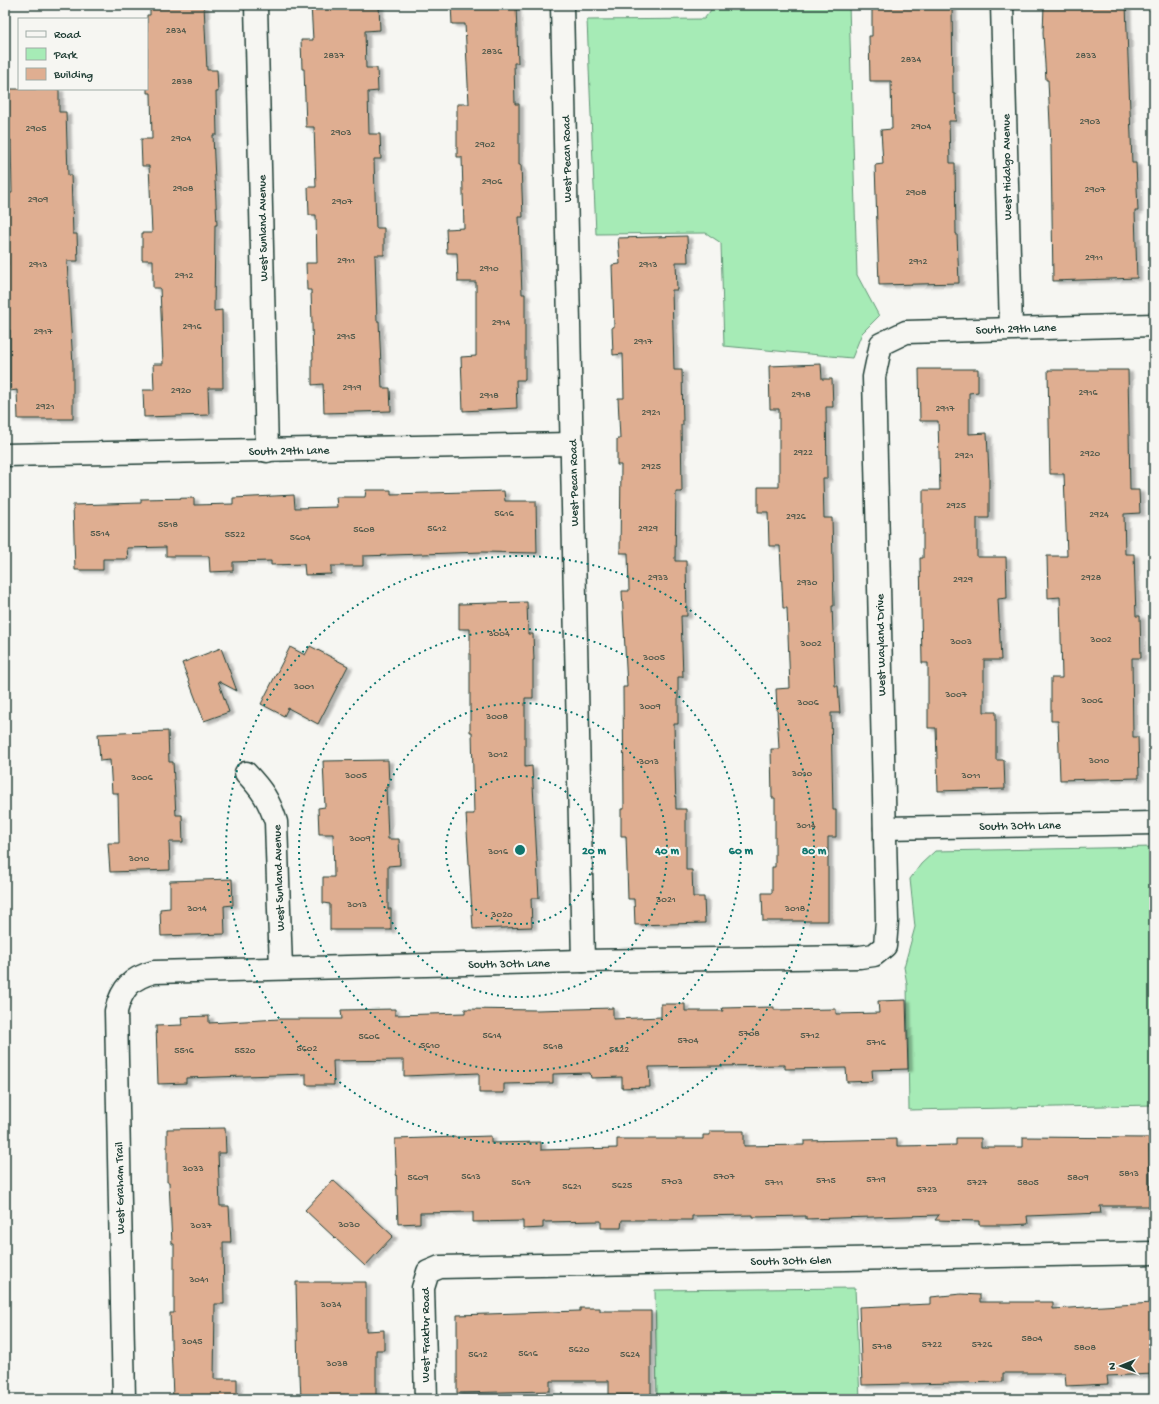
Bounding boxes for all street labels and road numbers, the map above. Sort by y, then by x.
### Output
street label: West Hidalgo Avenue [1000,113,1016,220]
street label: West Pecan Road [560,114,576,203]
street label: West Sunland Avenue [256,174,272,281]
street label: South 29th Lane [976,322,1057,338]
street label: West Pecan Road [567,438,583,527]
street label: South 29th Lane [249,444,330,460]
street label: West Wayland Drive [874,593,890,696]
street label: South 30th Lane [979,819,1062,835]
street label: West Sunland Avenue [271,824,289,931]
street label: South 30th Lane [468,957,551,973]
street label: West Graham Trail [113,1141,129,1234]
street label: South 30th Glen [750,1254,832,1270]
street label: West Fraktur Road [420,1287,434,1382]

